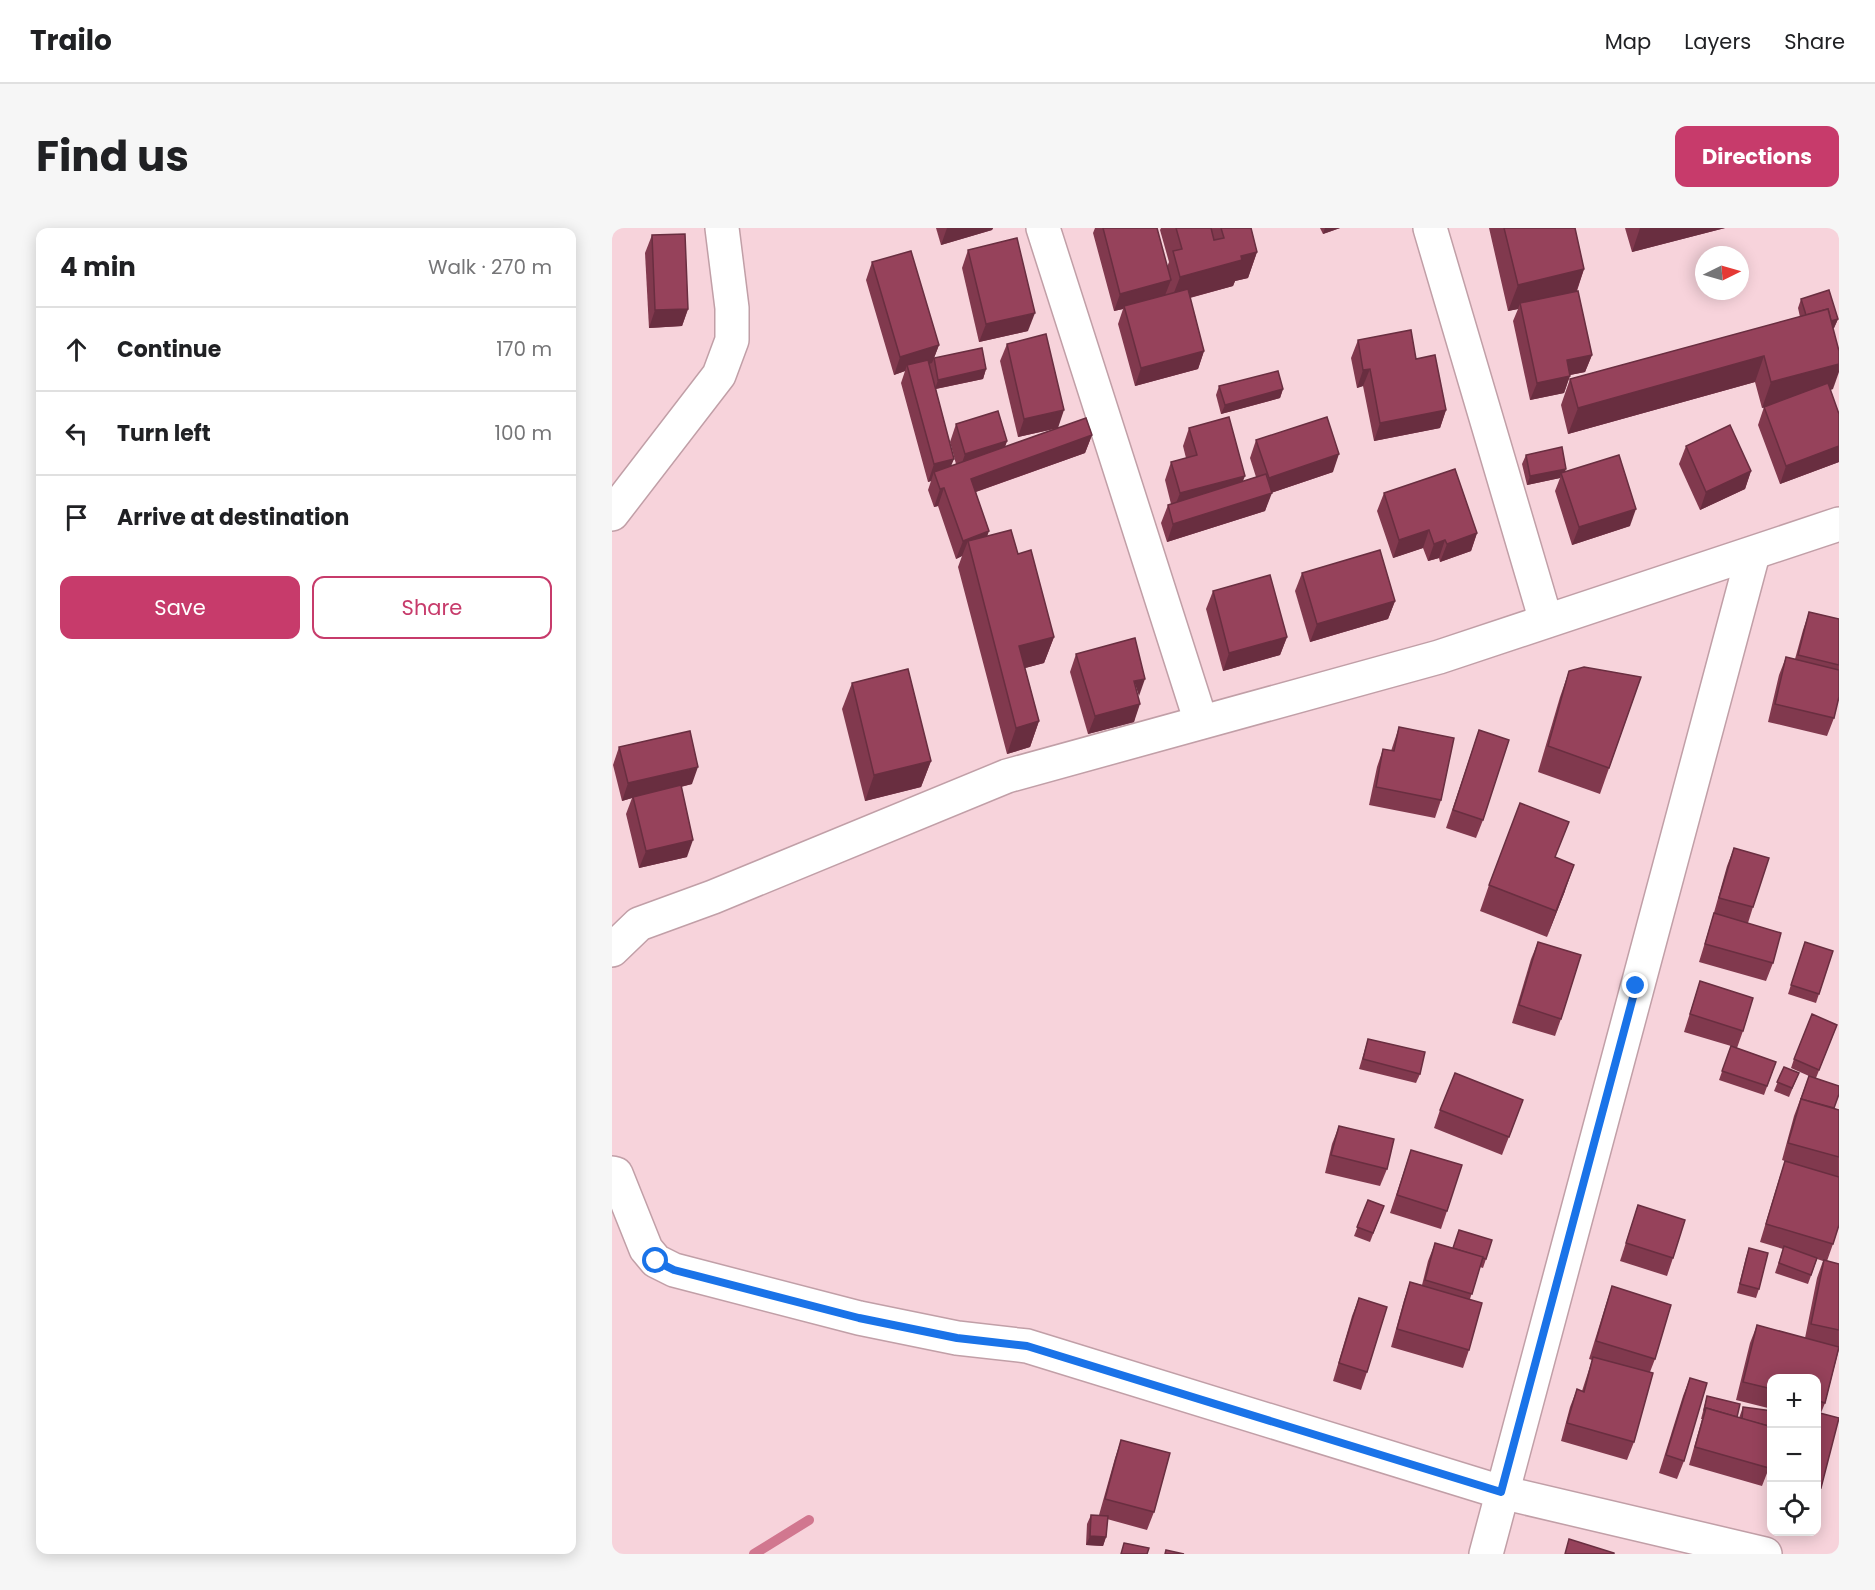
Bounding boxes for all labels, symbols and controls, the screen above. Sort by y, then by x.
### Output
text: Trailo [30,21,112,60]
text: Map [1605,27,1651,56]
text: Layers [1684,27,1751,56]
text: Share [1784,27,1845,56]
button: Directions [1675,126,1839,187]
text: Find us [36,127,189,186]
north arrow [1695,246,1749,300]
text: 4 min [60,249,136,285]
text: Walk · 270 m [428,253,552,281]
icon: ahead [60,333,93,366]
text: Continue [117,334,221,365]
text: 170 m [496,335,552,363]
icon: left [60,417,93,450]
text: Turn left [117,418,211,449]
text: 100 m [495,419,552,447]
icon: arrive [60,501,93,534]
text: Arrive at destination [117,502,349,533]
button: Save [60,576,300,639]
button: Share [312,576,552,639]
route end [1622,972,1648,998]
route start [642,1247,668,1273]
map controls [1767,1374,1821,1536]
button: + [1767,1374,1821,1428]
button: − [1767,1428,1821,1482]
button: locate [1767,1482,1821,1536]

